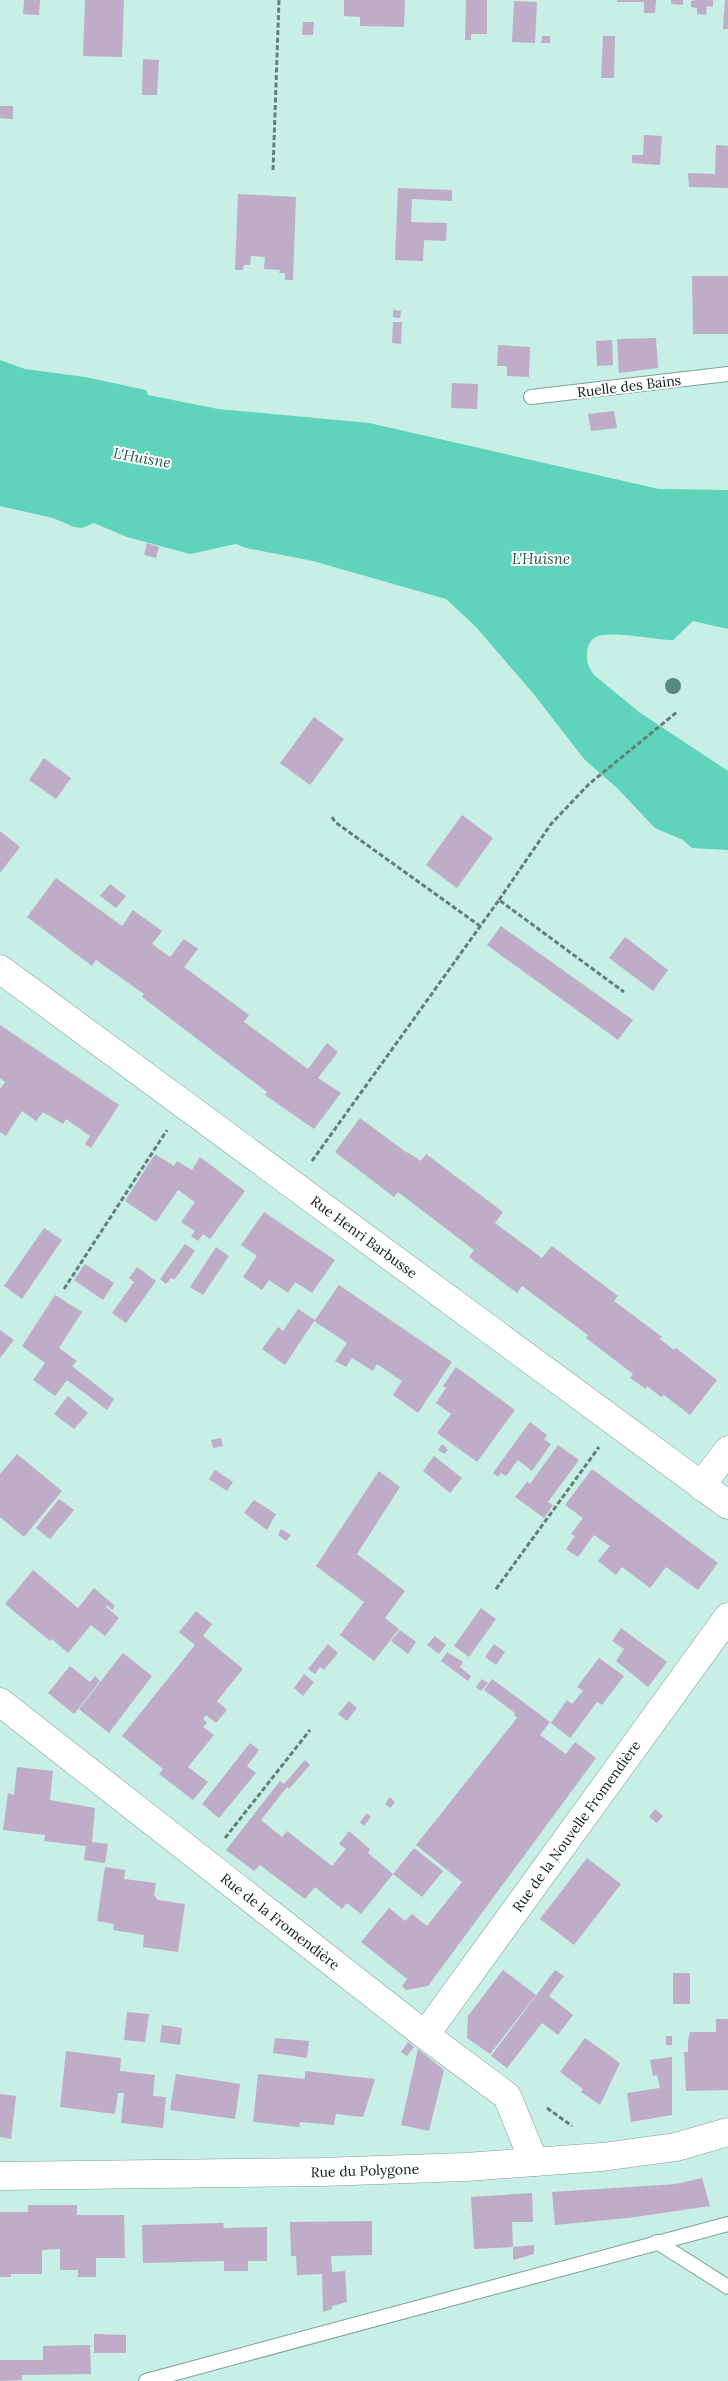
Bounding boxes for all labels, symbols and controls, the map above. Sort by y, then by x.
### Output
street label: Ruelle des Bains [576,371,682,401]
water label: L'Huisne [112,443,172,472]
water label: L'Huisne [512,549,570,568]
street label: Rue Henri Barbusse [307,1192,421,1282]
street label: Rue de la Nouvelle Fromendière [508,1737,645,1915]
street label: Rue de la Fromendière [217,1869,344,1974]
street label: Rue du Polygone [311,2160,420,2181]

